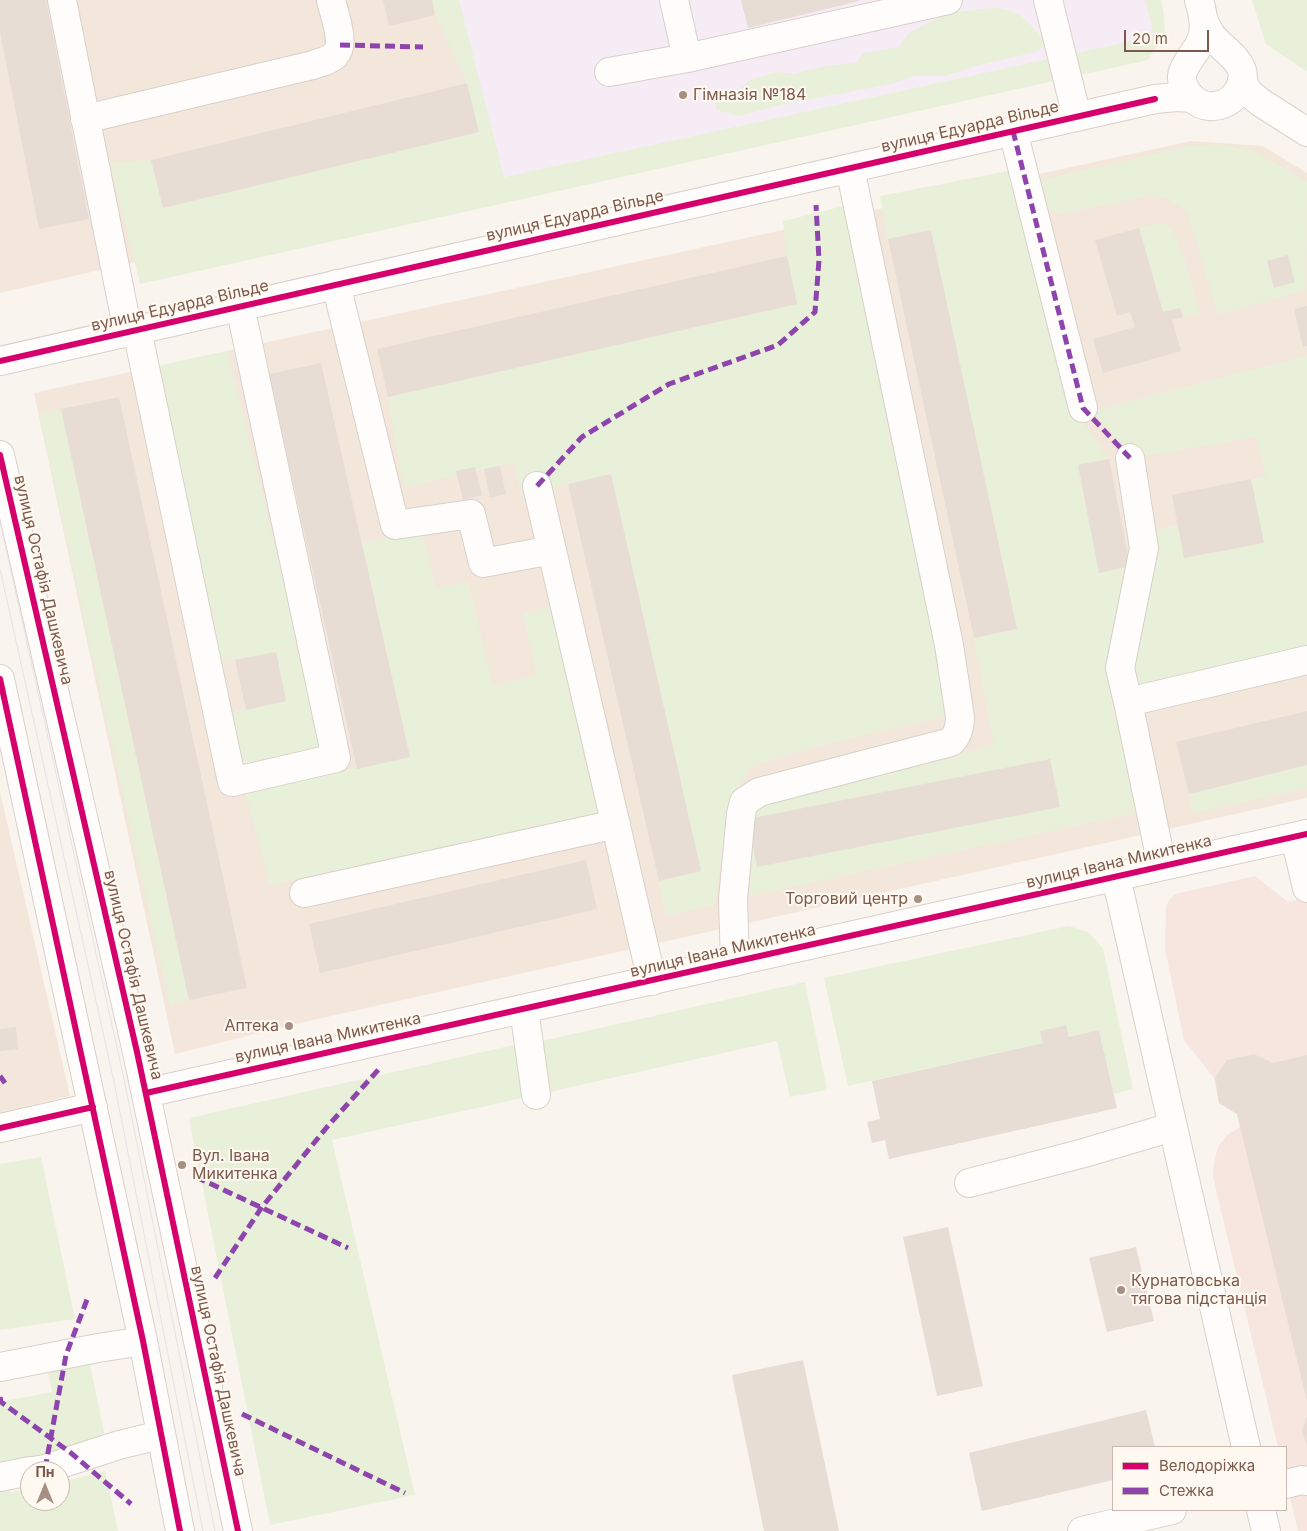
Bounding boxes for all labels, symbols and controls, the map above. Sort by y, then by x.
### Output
scale bar [1127,20,1212,52]
text: 20 m [1132,29,1168,48]
place label: Гімназія №184 [693,85,806,105]
marker: Гімназія №184 [677,89,689,101]
street label: вулиця Едуарда Вільде [879,97,1061,157]
street label: вулиця Едуарда Вільде [484,186,666,246]
street label: вулиця Едуарда Вільде [89,276,271,336]
street label: вулиця Остафія Дашкевича [10,473,76,687]
street label: вулиця Івана Микитенка [1024,831,1214,893]
street label: вулиця Остафія Дашкевича [100,868,166,1082]
place label: Торговий центр [785,889,908,909]
marker: Торговий центр [912,893,924,905]
street label: вулиця Івана Микитенка [628,920,818,982]
street label: вулиця Івана Микитенка [233,1009,423,1067]
place label: Аптека [224,1016,279,1036]
marker: Аптека [283,1020,295,1032]
place label: Вул. Івана Микитенка [192,1146,278,1184]
marker: Вул. Івана Микитенка [176,1159,188,1171]
street label: вулиця Остафія Дашкевича [186,1264,250,1478]
place label: Курнатовська тягова пiдстанцiя [1131,1271,1267,1309]
marker: Курнатовська тягова пiдстанцiя [1115,1284,1127,1296]
legend [1112,1446,1287,1511]
text: Велодоріжка [1159,1456,1255,1475]
north arrow [20,1461,70,1511]
text: Пн [35,1463,55,1480]
text: Стежка [1159,1481,1214,1500]

